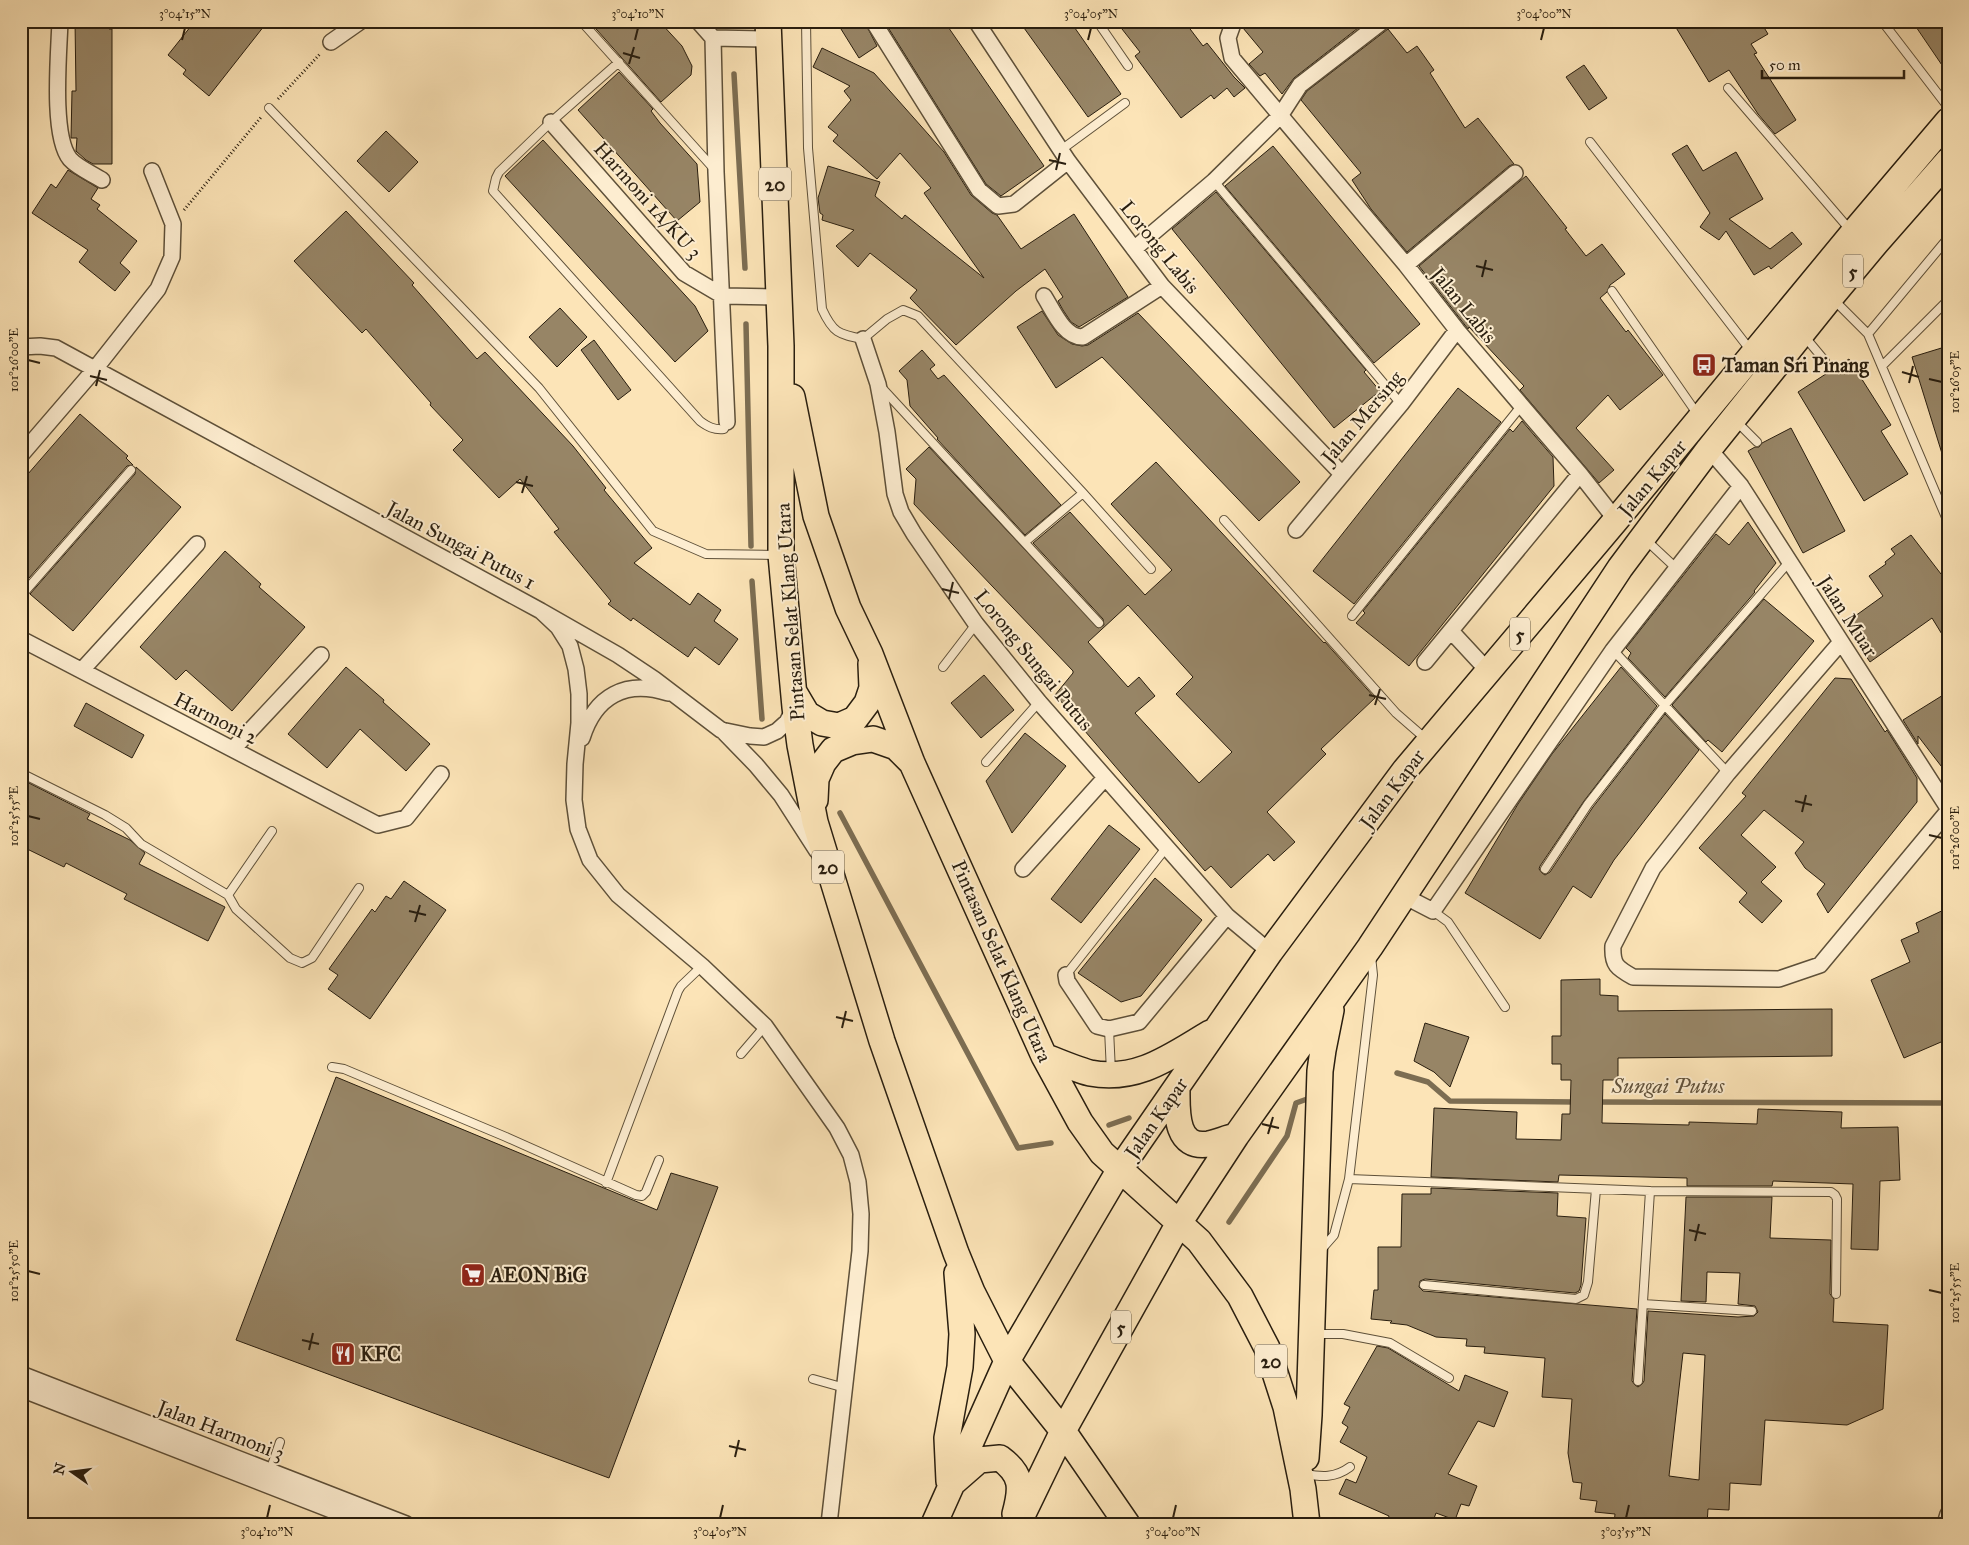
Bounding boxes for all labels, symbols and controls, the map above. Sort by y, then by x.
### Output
text: 3°04'15"N [159,7,211,21]
text: 3°04'10"N [611,7,665,21]
text: 3°04'05"N [1064,7,1118,21]
text: 3°04'00"N [1516,7,1572,21]
scale bar [1762,48,1904,80]
text: 50 m [1769,56,1801,74]
street label: Harmoni 1A/KU 3 [589,136,707,264]
road number: 20 [759,168,791,200]
street label: Lorong Labis [1114,196,1205,299]
road number: 5 [1843,255,1863,288]
street label: Jalan Labis [1424,261,1502,348]
text: 101°26'00"E [7,328,21,392]
text: 101°26'05"E [1948,350,1962,413]
bus stop icon: Taman Sri Pinang [1691,352,1717,378]
place label: Taman Sri Pinang [1721,353,1869,378]
street label: Jalan Mersing [1315,365,1409,471]
street label: Jalan Kapar [1611,434,1692,524]
street label: Jalan Sungai Putus 1 [380,495,540,595]
street label: Pintasan Selat Klang Utara [770,502,811,722]
street label: Jalan Muar [1811,569,1883,662]
street label: Lorong Sungai Putus [969,585,1098,736]
road number: 5 [1510,618,1530,650]
street label: Harmoni 2 [170,687,262,749]
street label: Jalan Kapar [1353,744,1431,836]
text: 101°25'55"E [7,785,21,846]
text: 101°26'00"E [1948,806,1962,870]
road number: 20 [812,850,844,884]
street label: Pintasan Selat Klang Utara [946,856,1058,1067]
street label: Jalan Kapar [1118,1072,1194,1165]
water label: Sungai Putus [1611,1073,1725,1099]
text: 101°25'50"E [7,1240,21,1302]
supermarket icon: AEON BiG [460,1262,486,1288]
text: 101°25'55"E [1948,1262,1962,1323]
place label: AEON BiG [488,1263,588,1287]
road number: 5 [1111,1310,1131,1344]
restaurant icon: KFC [330,1341,356,1367]
place label: KFC [360,1342,401,1366]
road number: 20 [1255,1344,1287,1378]
street label: Jalan Harmoni 3 [152,1394,288,1466]
north arrow [48,1448,98,1498]
text: N [50,1461,70,1477]
text: 3°04'10"N [240,1525,294,1539]
text: 3°04'05"N [693,1525,747,1539]
text: 3°04'00"N [1145,1525,1201,1539]
text: 3°03'55"N [1601,1525,1651,1539]

